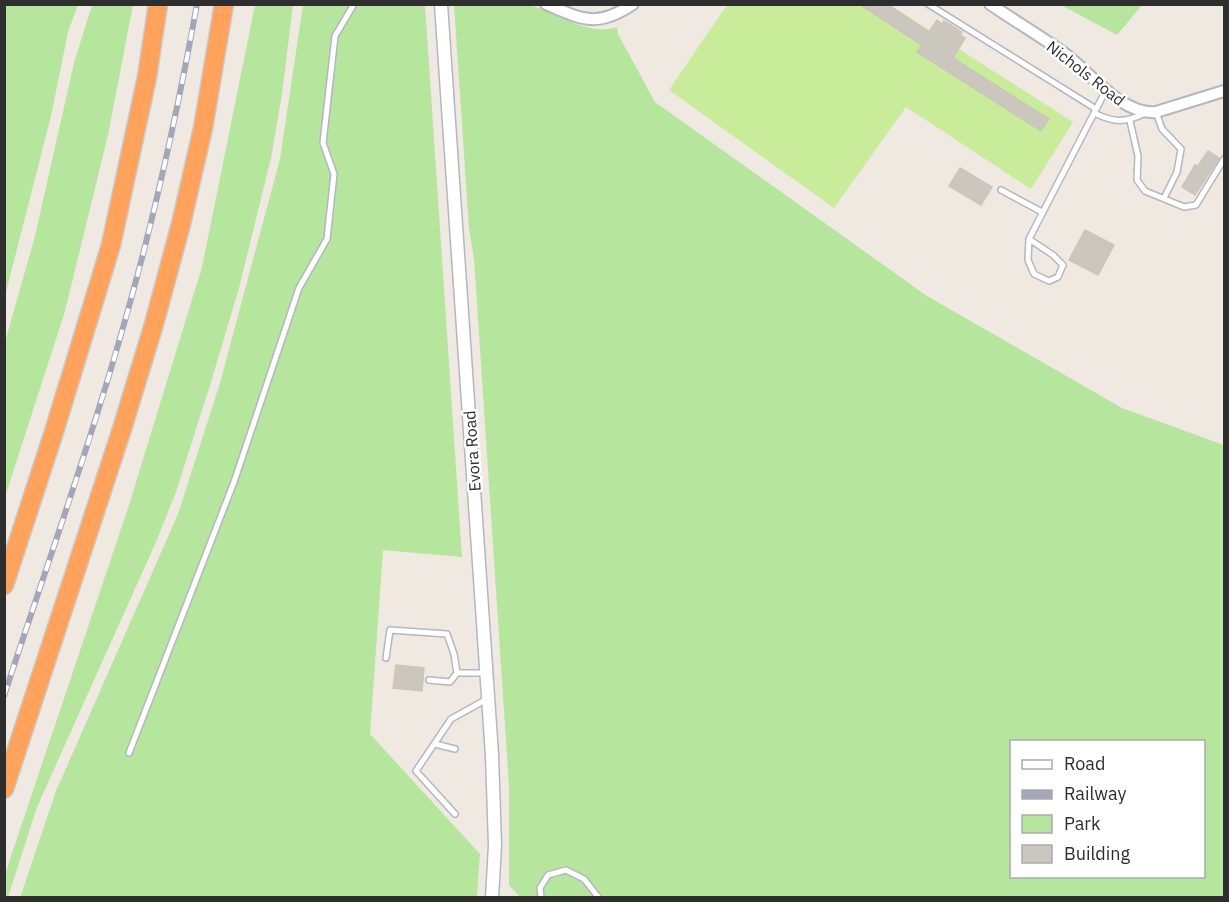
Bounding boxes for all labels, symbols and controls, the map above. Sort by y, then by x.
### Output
street label: Nichols Road [1043,36,1129,110]
street label: Evora Road [459,410,485,492]
legend [1010,740,1205,878]
text: Road [1064,752,1105,775]
text: Railway [1064,782,1126,805]
text: Park [1064,812,1101,835]
text: Building [1064,842,1131,865]

